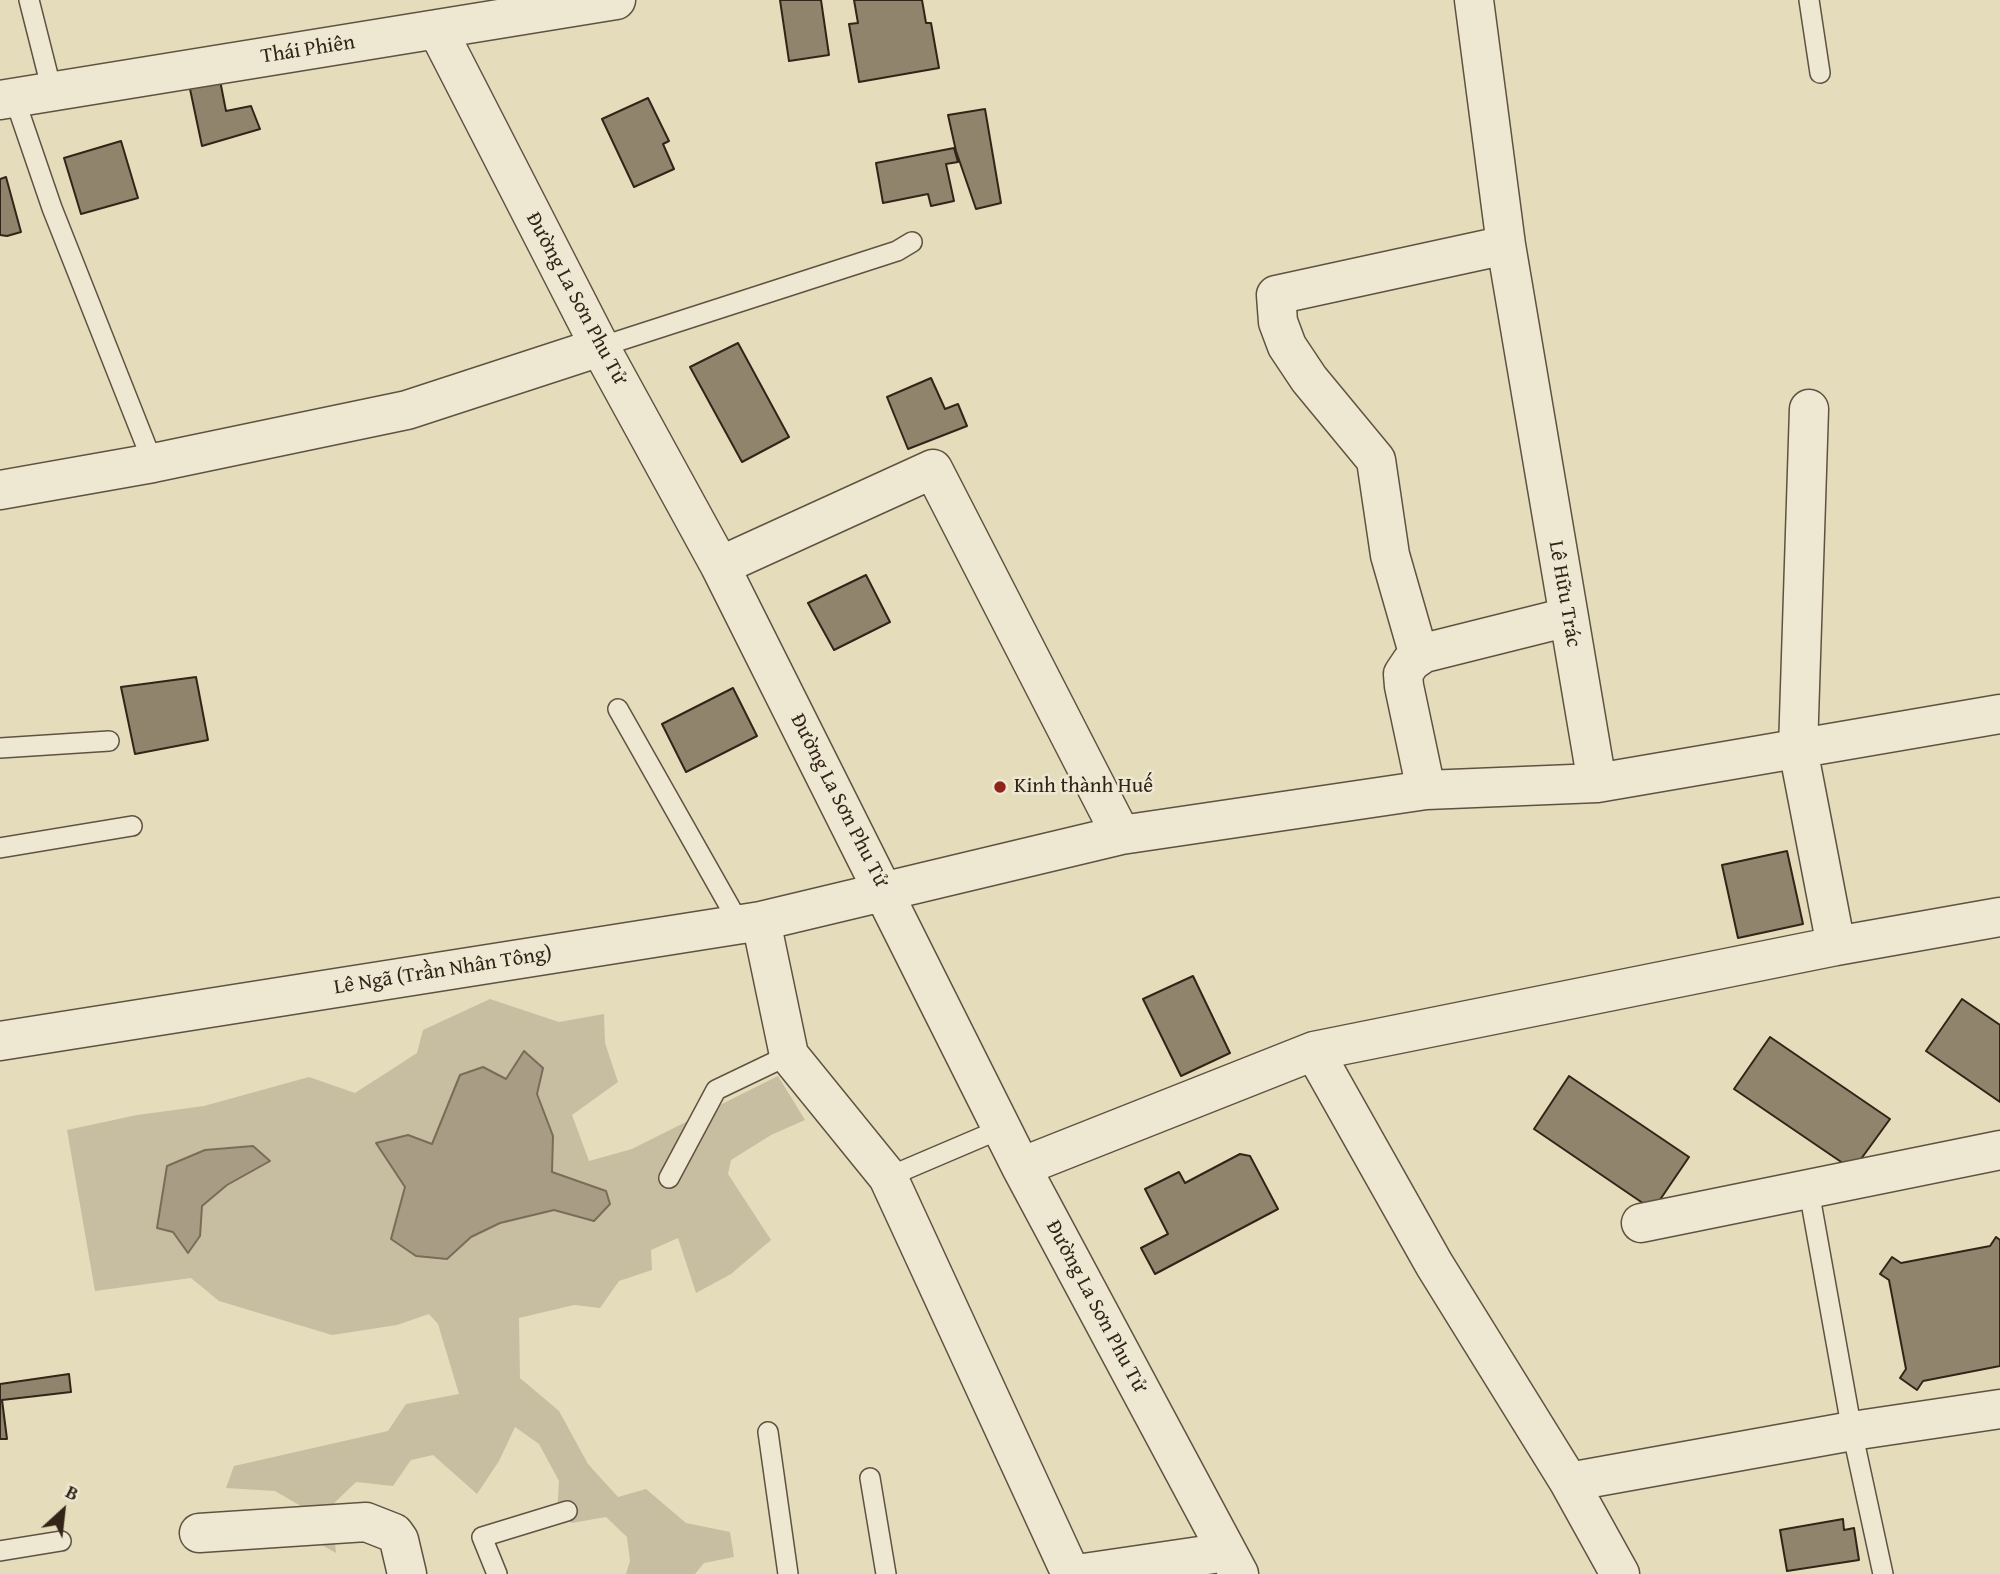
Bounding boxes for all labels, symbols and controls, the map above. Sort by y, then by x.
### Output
street label: Thái Phiên [259,30,357,70]
street label: Đường La Sơn Phu Tử [520,208,632,390]
street label: Lê Hữu Trác [1542,539,1586,649]
street label: Đường La Sơn Phu Tử [784,710,894,892]
place label: Kinh thành Huế [1014,774,1153,800]
marker: Kinh thành Huế [992,779,1008,795]
street label: Lê Ngã (Trần Nhân Tông) [332,941,554,1001]
street label: Đường La Sơn Phu Tử [1040,1216,1152,1398]
north arrow [28,1476,98,1546]
text: B [61,1477,84,1507]

